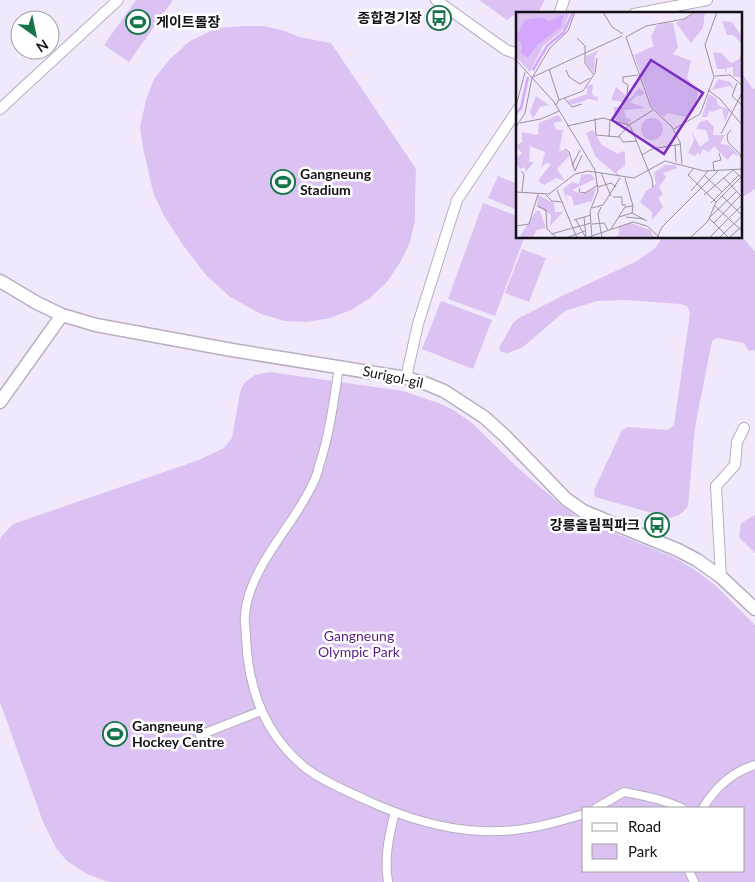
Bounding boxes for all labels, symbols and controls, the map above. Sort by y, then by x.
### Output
bus stop icon: 종합경기장 [426,5,452,31]
sports icon: 게이트볼장 [125,9,151,35]
place label: 종합경기장 [358,9,422,26]
north arrow [10,10,60,60]
inset map [516,12,742,239]
place label: 게이트볼장 [156,13,221,30]
text: N [33,36,52,56]
place label: Gangneung Stadium [300,165,372,198]
sports icon: Gangneung Stadium [270,169,296,195]
street label: Surigol-gil [361,362,425,391]
bus stop icon: 강릉올림픽파크 [644,512,670,538]
place label: 강릉올림픽파크 [550,516,640,533]
park label: Gangneung Olympic Park [318,627,401,660]
place label: Gangneung Hockey Centre [132,717,225,750]
sports icon: Gangneung Hockey Centre [102,721,128,747]
legend [582,807,745,872]
text: Road [628,817,661,835]
text: Park [628,842,658,860]

